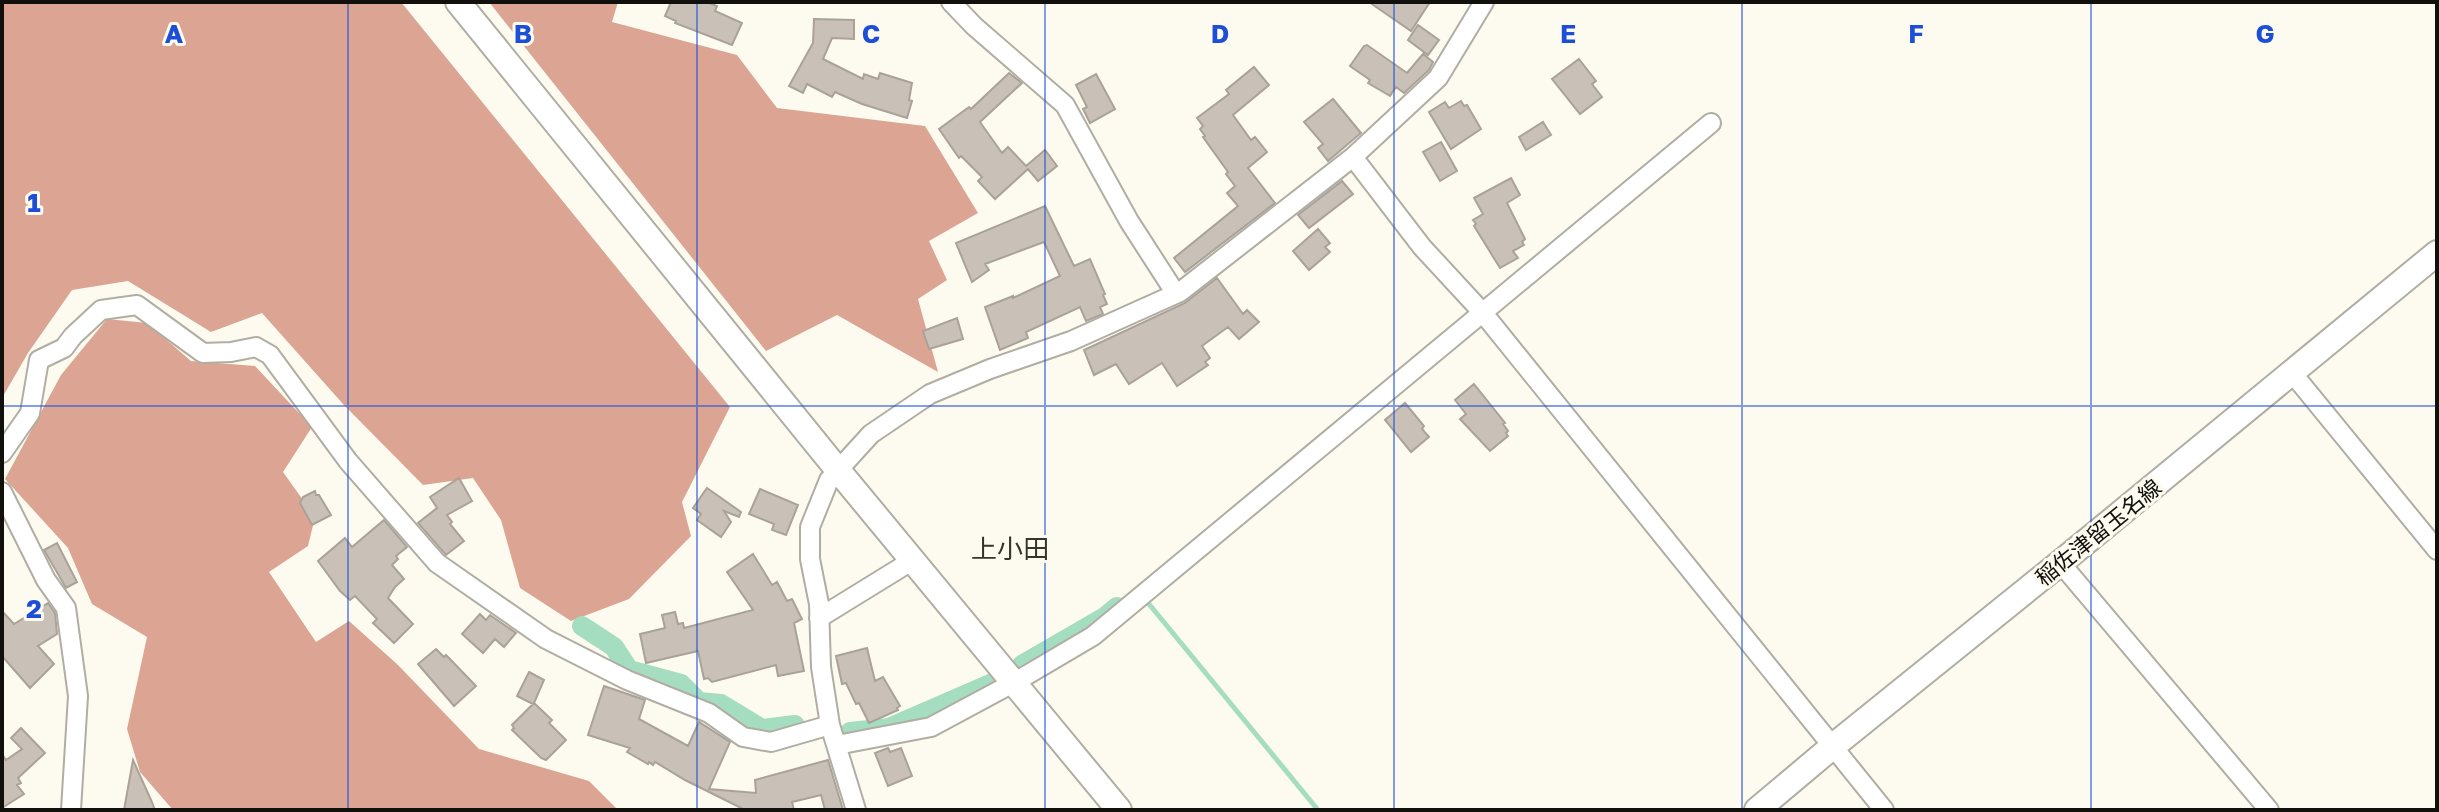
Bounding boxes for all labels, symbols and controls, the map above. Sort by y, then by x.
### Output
text: A [165,18,184,49]
text: B [514,18,532,49]
text: C [862,18,880,49]
text: D [1211,18,1229,49]
text: E [1560,18,1576,49]
text: F [1908,18,1924,49]
text: G [2255,18,2275,49]
text: 1 [27,187,41,218]
street label: 稲佐津留玉名線 [2030,473,2166,591]
district label: 上小田 [971,533,1049,564]
text: 2 [26,593,42,624]

